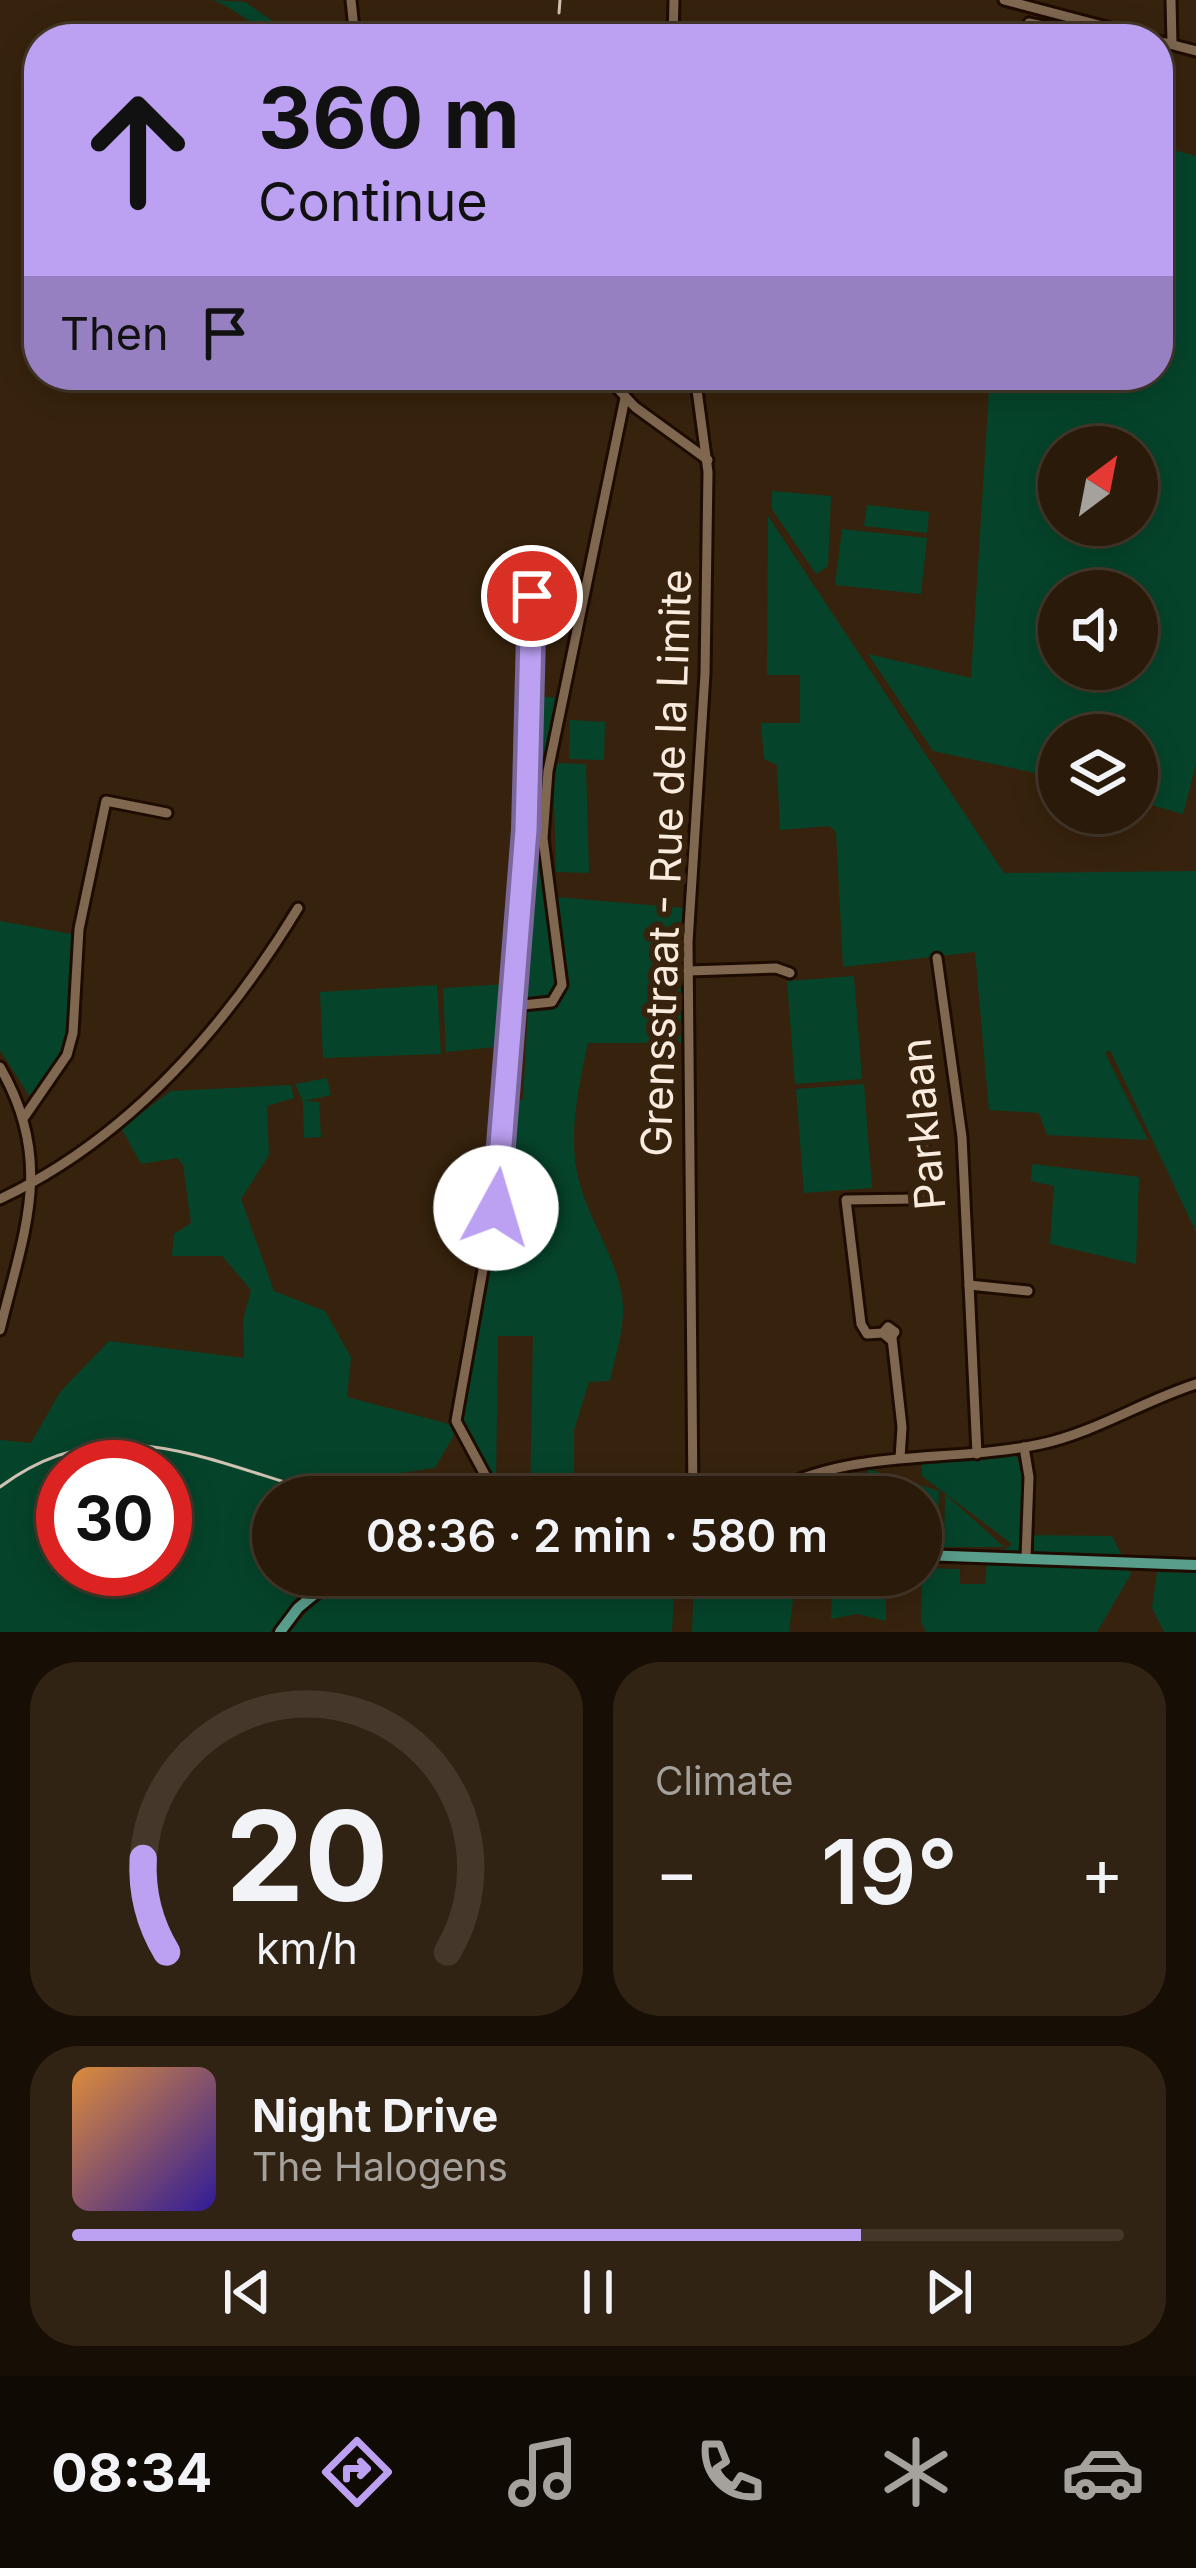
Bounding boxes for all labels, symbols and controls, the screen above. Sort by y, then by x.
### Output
text: 360 m [258,67,520,168]
icon: ahead [60,72,216,228]
text: Continue [258,169,488,234]
icon: arrive [192,300,258,366]
text: Then [60,306,168,361]
north arrow [1038,426,1158,546]
map controls [1038,426,1158,834]
pin [481,545,583,647]
icon: arrive [499,563,565,629]
street label: Grensstraat - Rue de la Limite [630,568,701,1158]
button: sound [1038,570,1158,690]
button: layers [1038,714,1158,834]
street label: Parklaan [890,1036,955,1212]
position arrow [433,1145,559,1271]
speed limit sign: 30 [36,1440,192,1596]
text: 08:36 · 2 min · 580 m [366,1508,828,1563]
text: Climate [655,1757,794,1804]
text: 20 [225,1780,388,1931]
text: 19° [821,1817,958,1926]
text: − [655,1832,699,1912]
text: + [1080,1832,1124,1912]
text: km/h [256,1922,357,1974]
text: Night Drive [252,2088,498,2143]
text: The Halogens [252,2143,508,2190]
icon: previous [214,2259,280,2325]
icon: pause [565,2259,631,2325]
icon: next [916,2259,982,2325]
icon: directions [315,2430,399,2514]
icon: music [501,2430,585,2514]
icon: phone [688,2430,772,2514]
icon: climate [874,2430,958,2514]
icon: car [1061,2430,1145,2514]
text: 08:34 [51,2440,212,2505]

